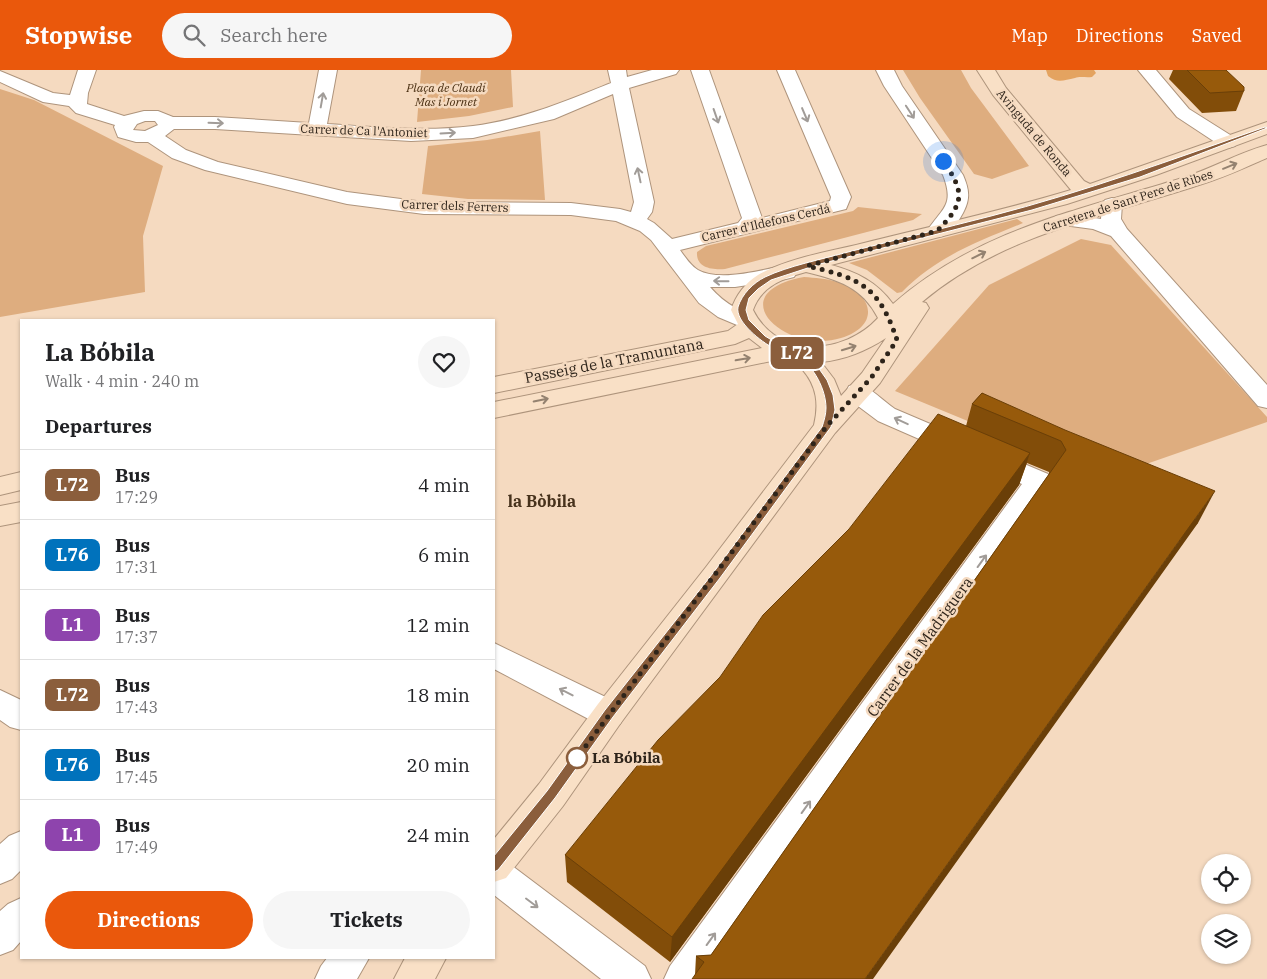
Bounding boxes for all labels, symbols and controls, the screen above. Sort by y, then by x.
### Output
search box [162,13,512,58]
text: Stopwise [25,19,132,51]
icon: search [180,21,208,49]
text: Search here [220,23,327,47]
text: Map [1011,24,1048,47]
text: Directions [1076,24,1164,47]
text: Saved [1192,24,1242,47]
park label: Plaça de Claudi Mas i Jornet [405,80,486,109]
street label: Avinguda de Ronda [994,86,1075,180]
one-way arrow [318,92,328,108]
one-way arrow [906,104,916,118]
one-way arrow [801,107,811,122]
one-way arrow [712,108,721,123]
one-way arrow [208,119,224,128]
street label: Carrer de Ca l'Antoniet [300,121,428,140]
one-way arrow [440,129,456,138]
your location [931,149,956,174]
one-way arrow [1222,160,1237,170]
street label: Carretera de Sant Pere de Ribes [1041,166,1215,235]
one-way arrow [634,167,643,183]
street label: Carrer dels Ferrers [401,196,509,215]
street label: Carrer d'Ildefons Cerdá [700,200,832,245]
one-way arrow [971,250,986,260]
one-way arrow [713,276,729,286]
street label: Passeig de la Tramuntana [523,334,705,387]
text: La Bóbila [45,336,155,368]
button: heart [418,336,470,388]
line badge: L72 [768,337,826,369]
text: L72 [781,341,813,364]
one-way arrow [841,342,857,352]
one-way arrow [734,354,750,364]
text: Walk · 4 min · 240 m [45,371,199,391]
one-way arrow [533,395,549,404]
text: Departures [45,414,152,438]
one-way arrow [894,415,909,425]
text: Bus [115,463,150,487]
text: L72 [56,473,89,496]
text: 4 min [418,473,470,497]
text: 17:29 [115,487,158,507]
district label: la Bòbila [508,491,576,511]
text: Bus [115,533,150,557]
text: L76 [56,543,89,566]
text: 6 min [418,543,470,567]
one-way arrow [977,554,987,568]
text: 17:31 [115,557,158,577]
street label: Carrer de la Madriguera [862,573,977,720]
text: Bus [115,603,150,627]
text: L1 [62,613,83,636]
text: 12 min [407,613,470,637]
text: 17:37 [115,627,158,647]
text: Bus [115,673,150,697]
text: L72 [56,683,89,706]
text: 18 min [407,683,470,707]
one-way arrow [559,686,574,696]
text: 17:43 [115,697,158,717]
text: Bus [115,743,150,767]
marker: La Bóbila [566,747,588,769]
place label: La Bóbila [592,748,661,767]
text: L76 [56,753,89,776]
text: 20 min [407,753,470,777]
text: 17:45 [115,767,158,787]
one-way arrow [800,801,811,814]
text: Bus [115,813,150,837]
text: L1 [62,823,83,846]
text: 24 min [407,823,470,847]
text: 17:49 [115,837,158,857]
map controls [1201,854,1251,964]
button: locate [1201,854,1251,904]
button: Directions [45,891,253,949]
button: Tickets [263,891,470,949]
one-way arrow [526,898,539,909]
button: layers [1201,914,1251,964]
one-way arrow [706,932,716,946]

